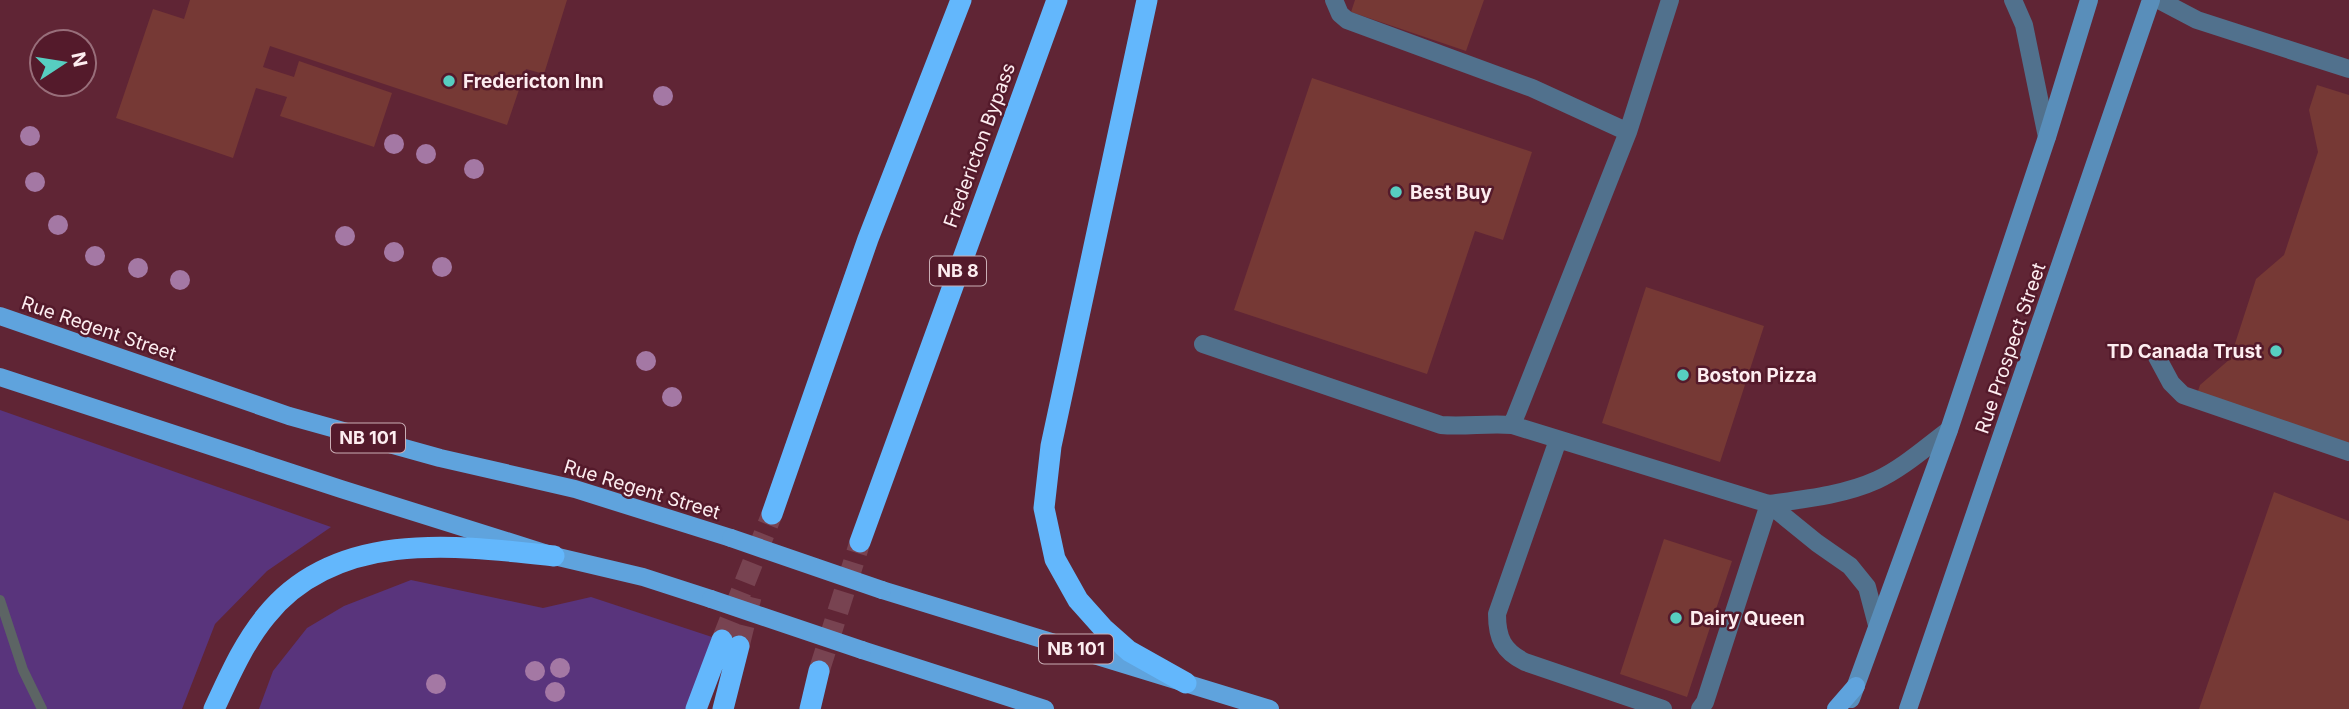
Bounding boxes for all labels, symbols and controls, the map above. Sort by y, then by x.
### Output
north arrow [28,28,98,98]
text: N [66,50,92,69]
street label: Fredericton Bypass [939,60,1020,231]
place label: Fredericton Inn [463,70,604,93]
marker: Fredericton Inn [441,73,457,89]
place label: Best Buy [1410,181,1492,204]
marker: Best Buy [1388,184,1404,200]
road number: NB 8 [930,256,986,286]
street label: Rue Prospect Street [1970,260,2050,437]
street label: Rue Regent Street [18,291,179,366]
place label: TD Canada Trust [2107,340,2262,363]
marker: TD Canada Trust [2268,343,2284,359]
place label: Boston Pizza [1697,364,1817,387]
marker: Boston Pizza [1675,367,1691,383]
road number: NB 101 [331,424,405,452]
street label: Rue Regent Street [561,455,723,524]
place label: Dairy Queen [1690,607,1805,630]
marker: Dairy Queen [1668,610,1684,626]
road number: NB 101 [1039,634,1113,664]

